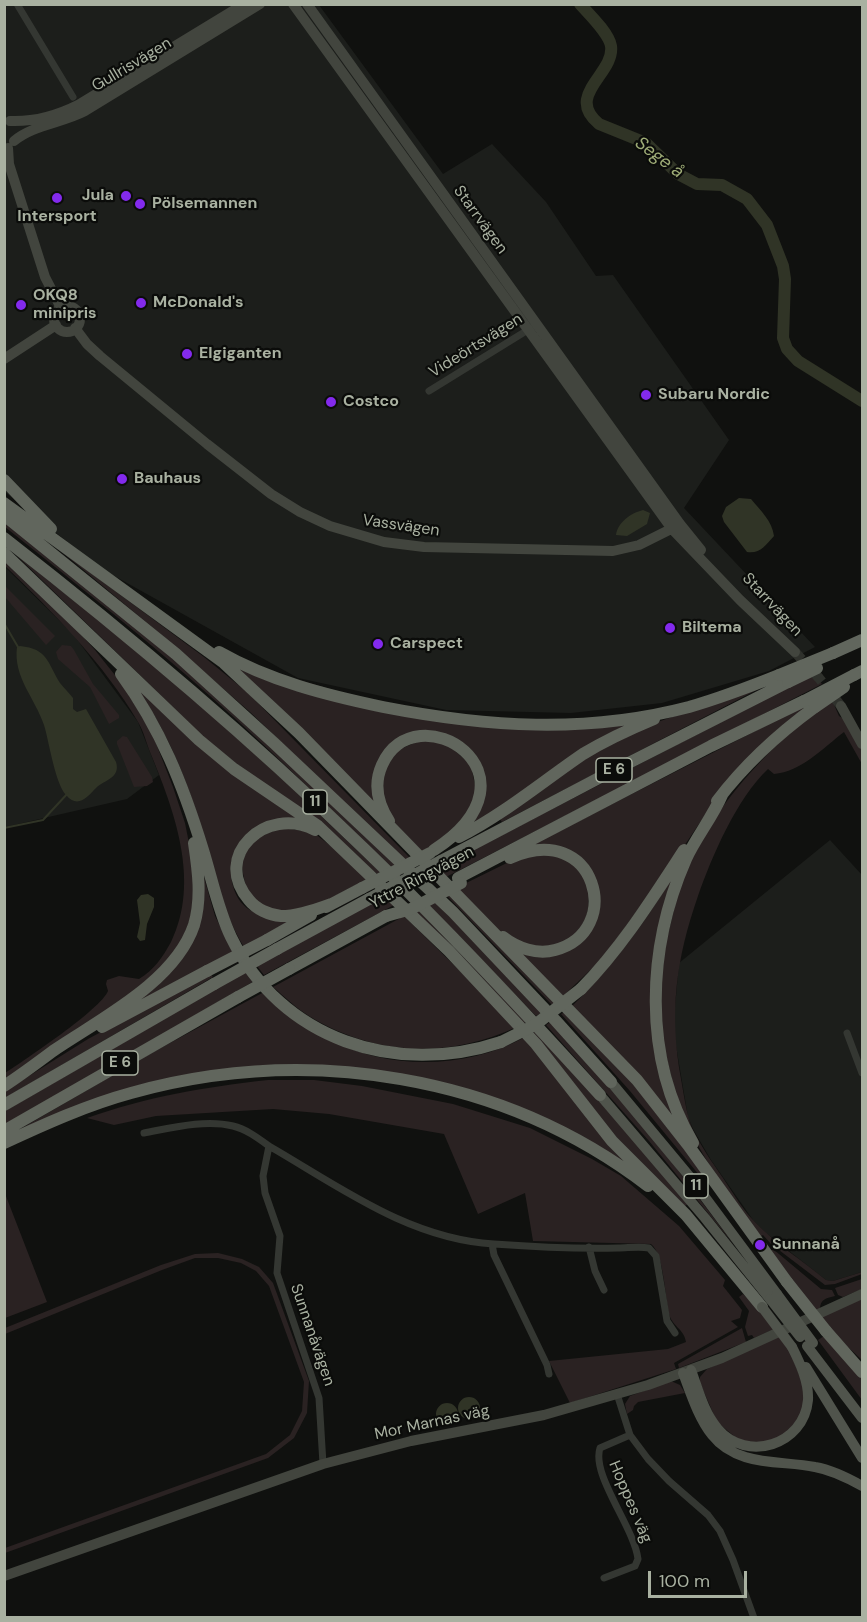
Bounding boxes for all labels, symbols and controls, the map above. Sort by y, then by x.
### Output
street label: Gullrisvägen [89,34,175,96]
water label: Sege å [630,133,688,183]
street label: Starrvägen [449,182,511,258]
place label: Jula [82,186,114,206]
marker: Jula [119,189,133,203]
marker: Intersport [50,191,64,205]
place label: Pölsemannen [152,194,257,214]
marker: Pölsemannen [133,197,147,211]
place label: Intersport [17,207,97,227]
place label: OKQ8 minipris [33,286,97,324]
place label: McDonald's [153,293,244,313]
marker: McDonald's [134,296,148,310]
marker: OKQ8 minipris [14,298,28,312]
street label: Videörtsvägen [426,310,526,382]
place label: Elgiganten [199,344,282,364]
marker: Elgiganten [180,347,194,361]
place label: Subaru Nordic [658,385,770,405]
marker: Subaru Nordic [639,388,653,402]
place label: Costco [343,392,399,412]
marker: Costco [324,395,338,409]
place label: Bauhaus [134,469,201,489]
marker: Bauhaus [115,472,129,486]
street label: Vassvägen [361,511,441,541]
street label: Starrvägen [738,569,806,641]
place label: Biltema [682,618,742,638]
marker: Biltema [663,621,677,635]
place label: Carspect [390,634,463,654]
marker: Carspect [371,637,385,651]
road number: E 6 [596,758,632,782]
road number: 11 [303,790,327,814]
street label: Yttre Ringvägen [367,842,477,914]
road number: E 6 [102,1051,138,1075]
road number: 11 [684,1174,708,1198]
place label: Sunnanå [772,1235,840,1255]
marker: Sunnanå [753,1238,767,1252]
street label: Sunnanåvägen [286,1281,338,1389]
street label: Mor Marnas väg [373,1401,491,1445]
street label: Hoppes väg [604,1458,656,1546]
scale bar [651,1559,750,1597]
text: 100 m [659,1569,710,1593]

